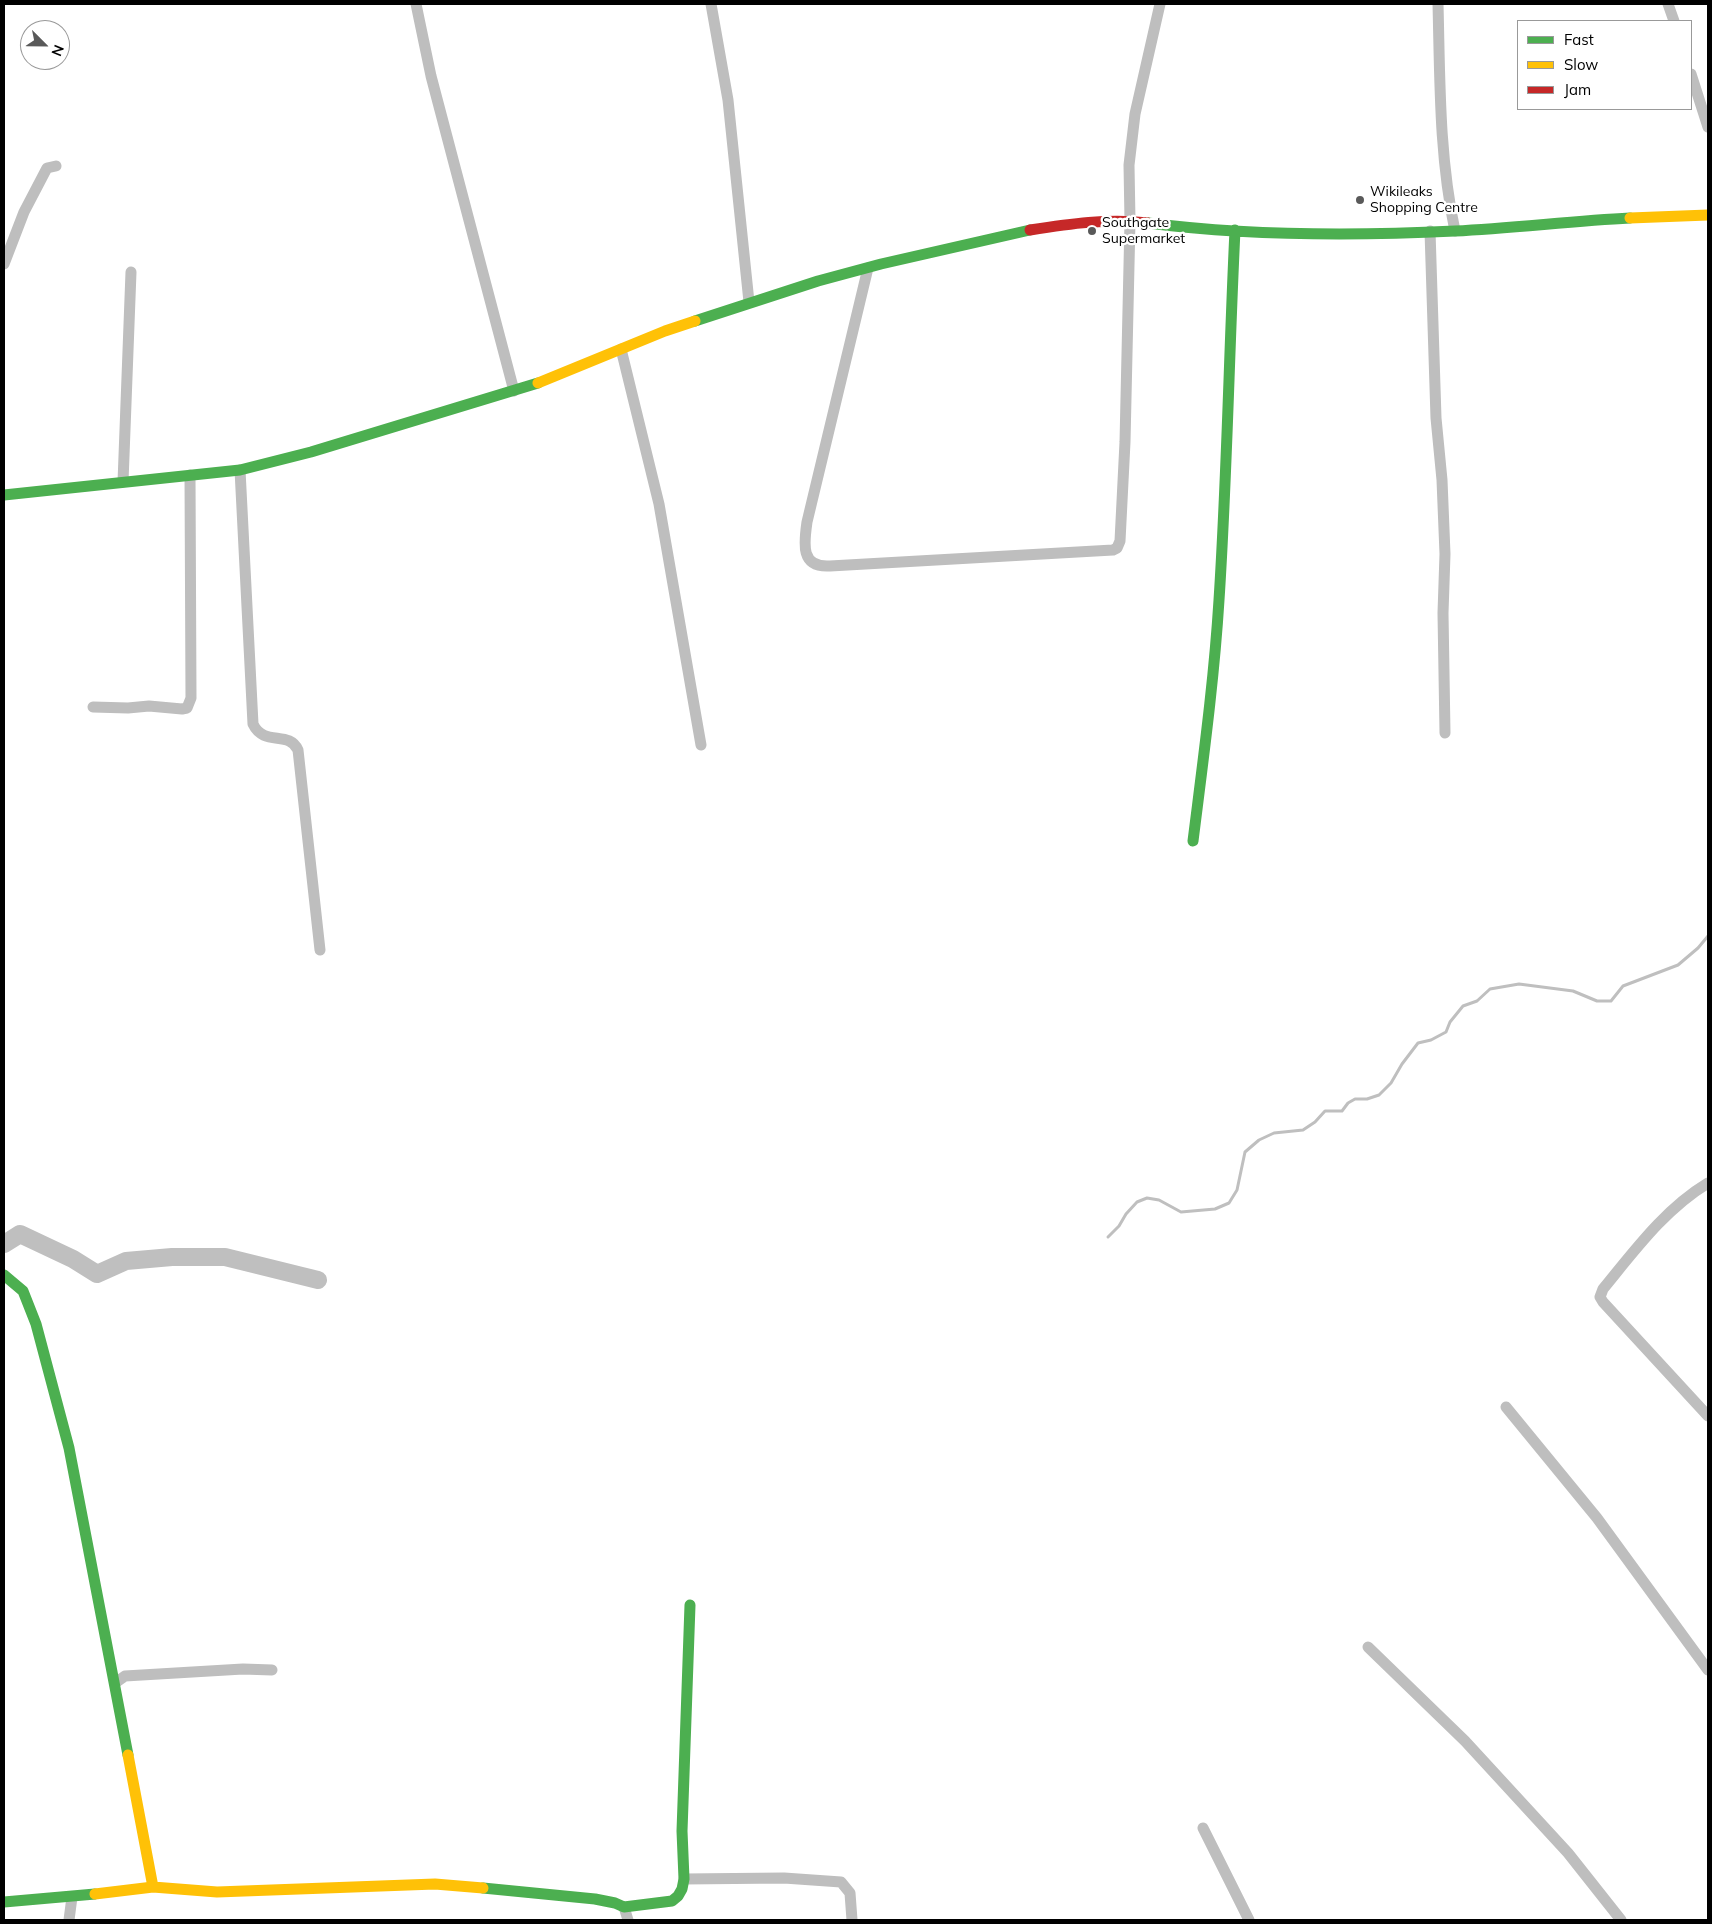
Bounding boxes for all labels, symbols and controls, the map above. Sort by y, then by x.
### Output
north arrow [20,20,70,70]
legend [1517,20,1692,110]
text: Fast [1564,30,1594,49]
text: N [48,42,68,59]
text: Slow [1564,55,1598,74]
text: Jam [1564,80,1591,99]
place label: Wikileaks Shopping Centre [1370,184,1478,216]
marker: Wikileaks Shopping Centre [1354,194,1366,206]
place label: Southgate Supermarket [1102,215,1185,248]
marker: Southgate Supermarket [1086,225,1098,237]

